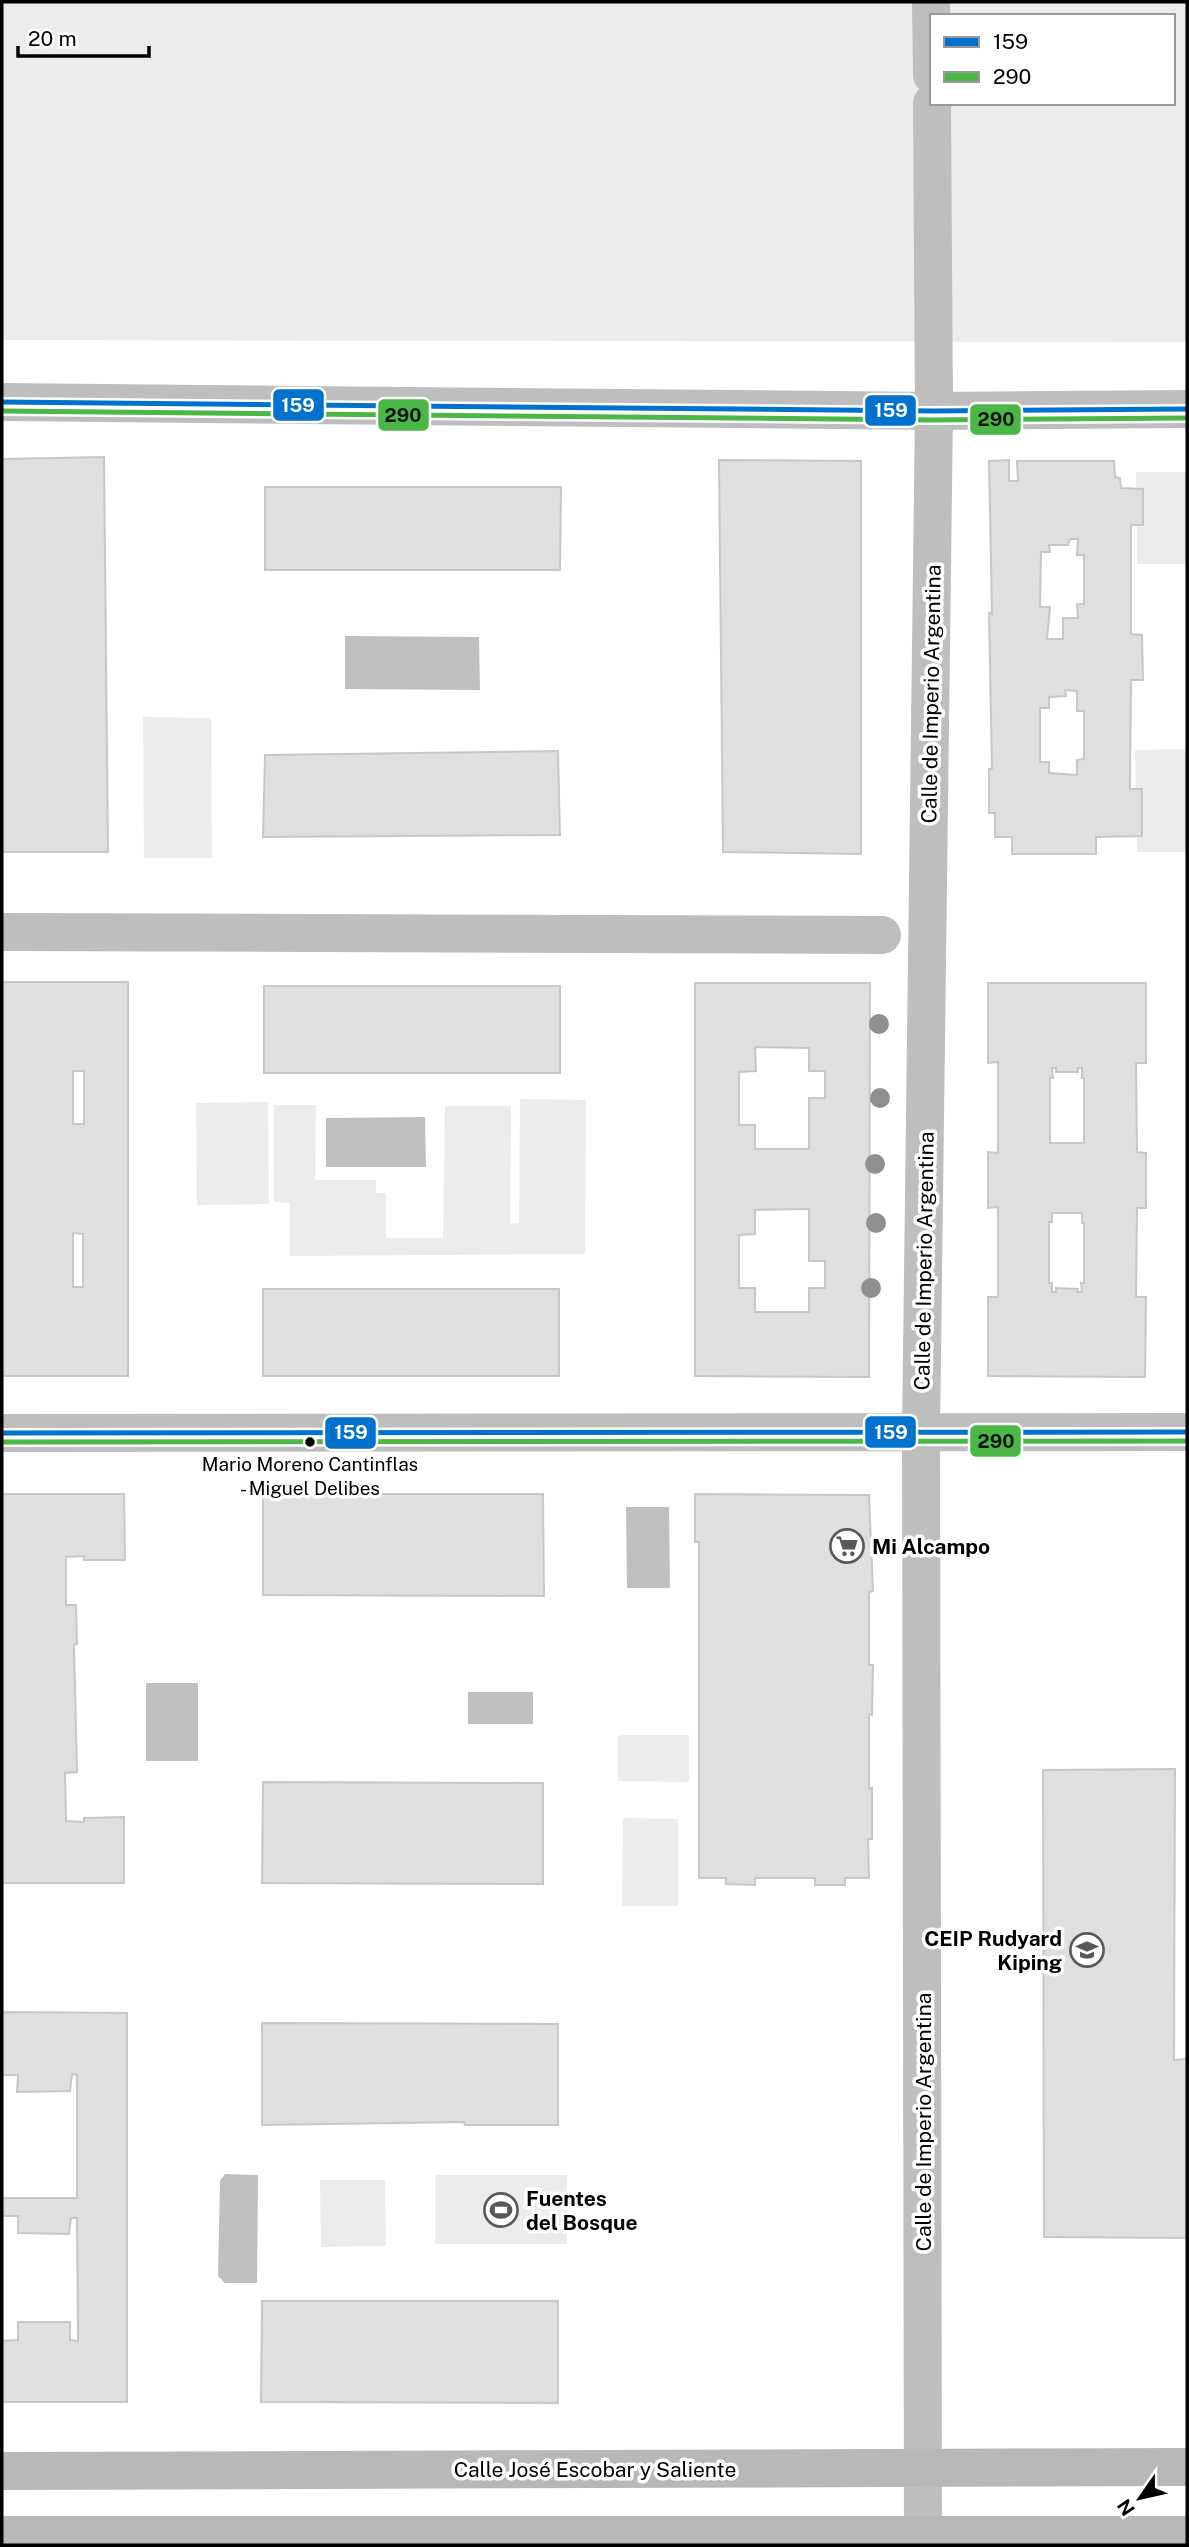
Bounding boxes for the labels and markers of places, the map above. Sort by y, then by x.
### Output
marker: Mario Moreno Cantinflas - Miguel Delibes [303,1435,317,1449]
place label: Mario Moreno Cantinflas - Miguel Delibes [202,1453,418,1499]
supermarket icon: Mi Alcampo [828,1527,866,1565]
place label: Mi Alcampo [872,1534,990,1559]
place label: CEIP Rudyard Kiping [924,1926,1062,1975]
school or university icon: CEIP Rudyard Kiping [1068,1931,1106,1969]
place label: Fuentes del Bosque [526,2186,638,2235]
sports icon: Fuentes del Bosque [482,2191,520,2229]

